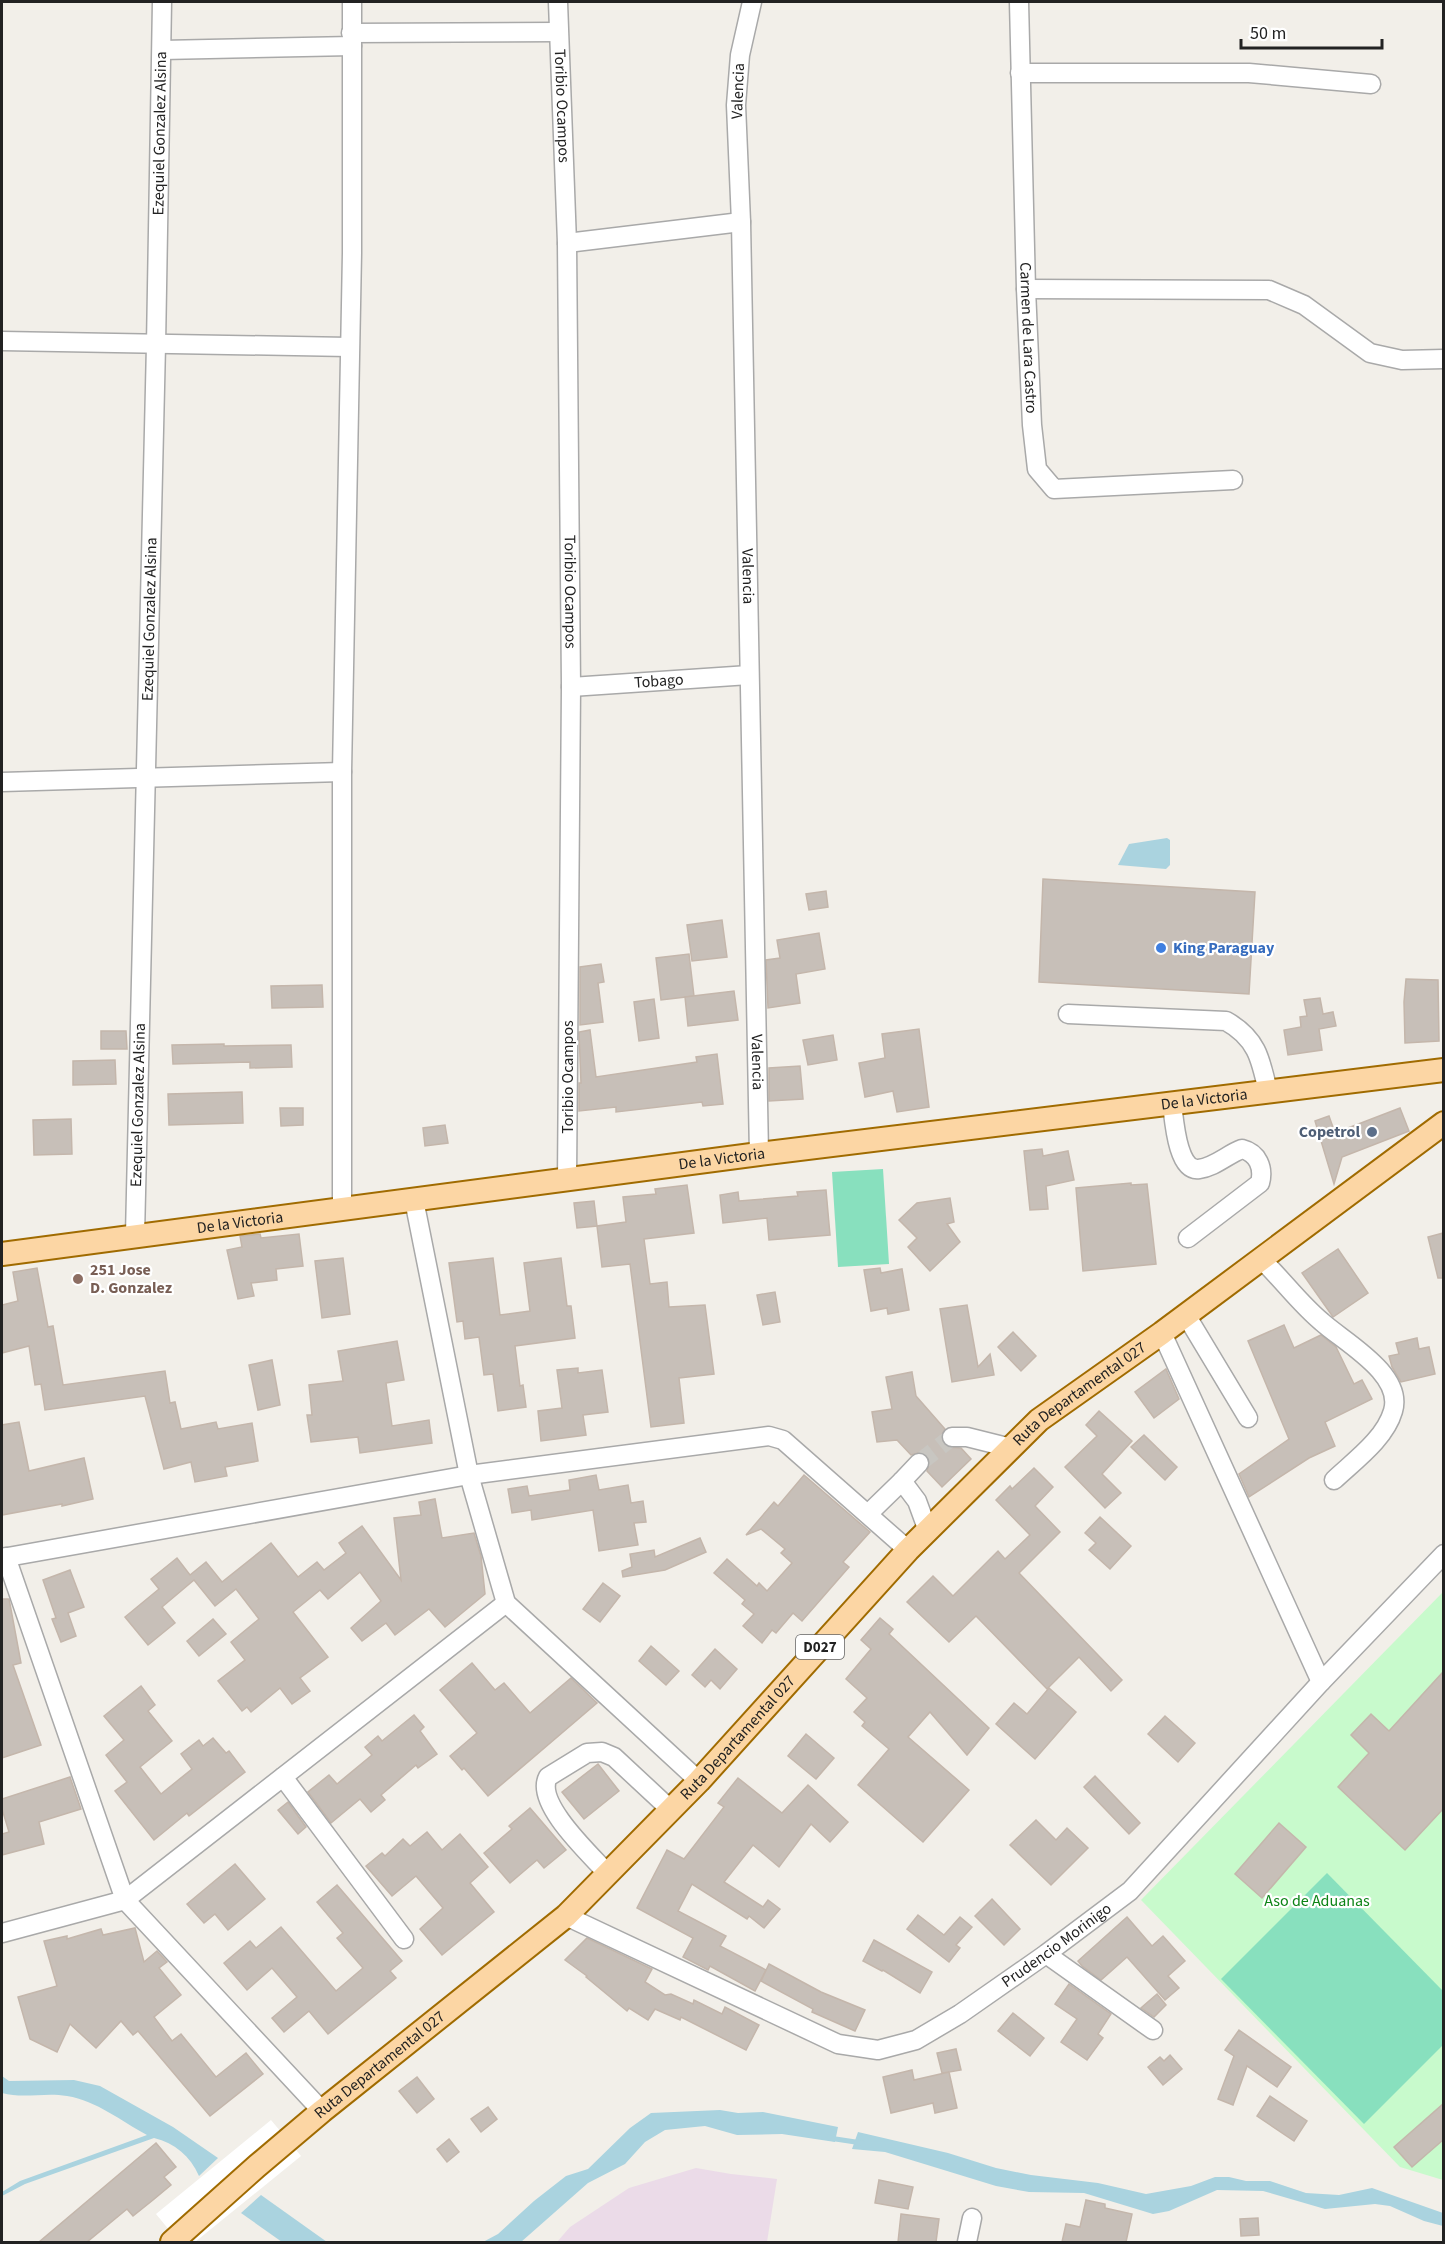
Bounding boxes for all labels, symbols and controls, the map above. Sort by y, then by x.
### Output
scale bar [1241,12,1382,50]
text: 50 m [1250,21,1286,46]
street label: Toribio Ocampos [549,49,575,163]
street label: Ezequiel Gonzalez Alsina [147,51,172,215]
street label: Valencia [726,63,750,119]
street label: Carmen de Lara Castro [1014,262,1042,414]
street label: Toribio Ocampos [559,535,582,649]
street label: Ezequiel Gonzalez Alsina [137,537,162,701]
street label: Valencia [736,548,759,605]
street label: Tobago [633,668,684,694]
place label: King Paraguay [1173,937,1275,959]
marker: King Paraguay [1154,941,1168,955]
street label: Toribio Ocampos [557,1020,579,1134]
street label: Ezequiel Gonzalez Alsina [125,1023,151,1187]
street label: Valencia [746,1034,769,1090]
street label: De la Victoria [1159,1083,1249,1116]
place label: Copetrol [1299,1121,1360,1143]
marker: Copetrol [1365,1125,1379,1139]
street label: De la Victoria [677,1142,766,1176]
street label: De la Victoria [195,1206,285,1239]
place label: 251 Jose D. Gonzalez [90,1259,172,1299]
marker: 251 Jose D. Gonzalez [71,1272,85,1286]
street label: Ruta Departamental 027 [1008,1337,1151,1451]
road number: D027 [796,1635,844,1659]
street label: Ruta Departamental 027 [675,1671,800,1805]
park label: Aso de Aduanas [1264,1890,1370,1912]
street label: Prudencio Morinigo [997,1898,1116,1993]
street label: Ruta Departamental 027 [310,2006,450,2124]

